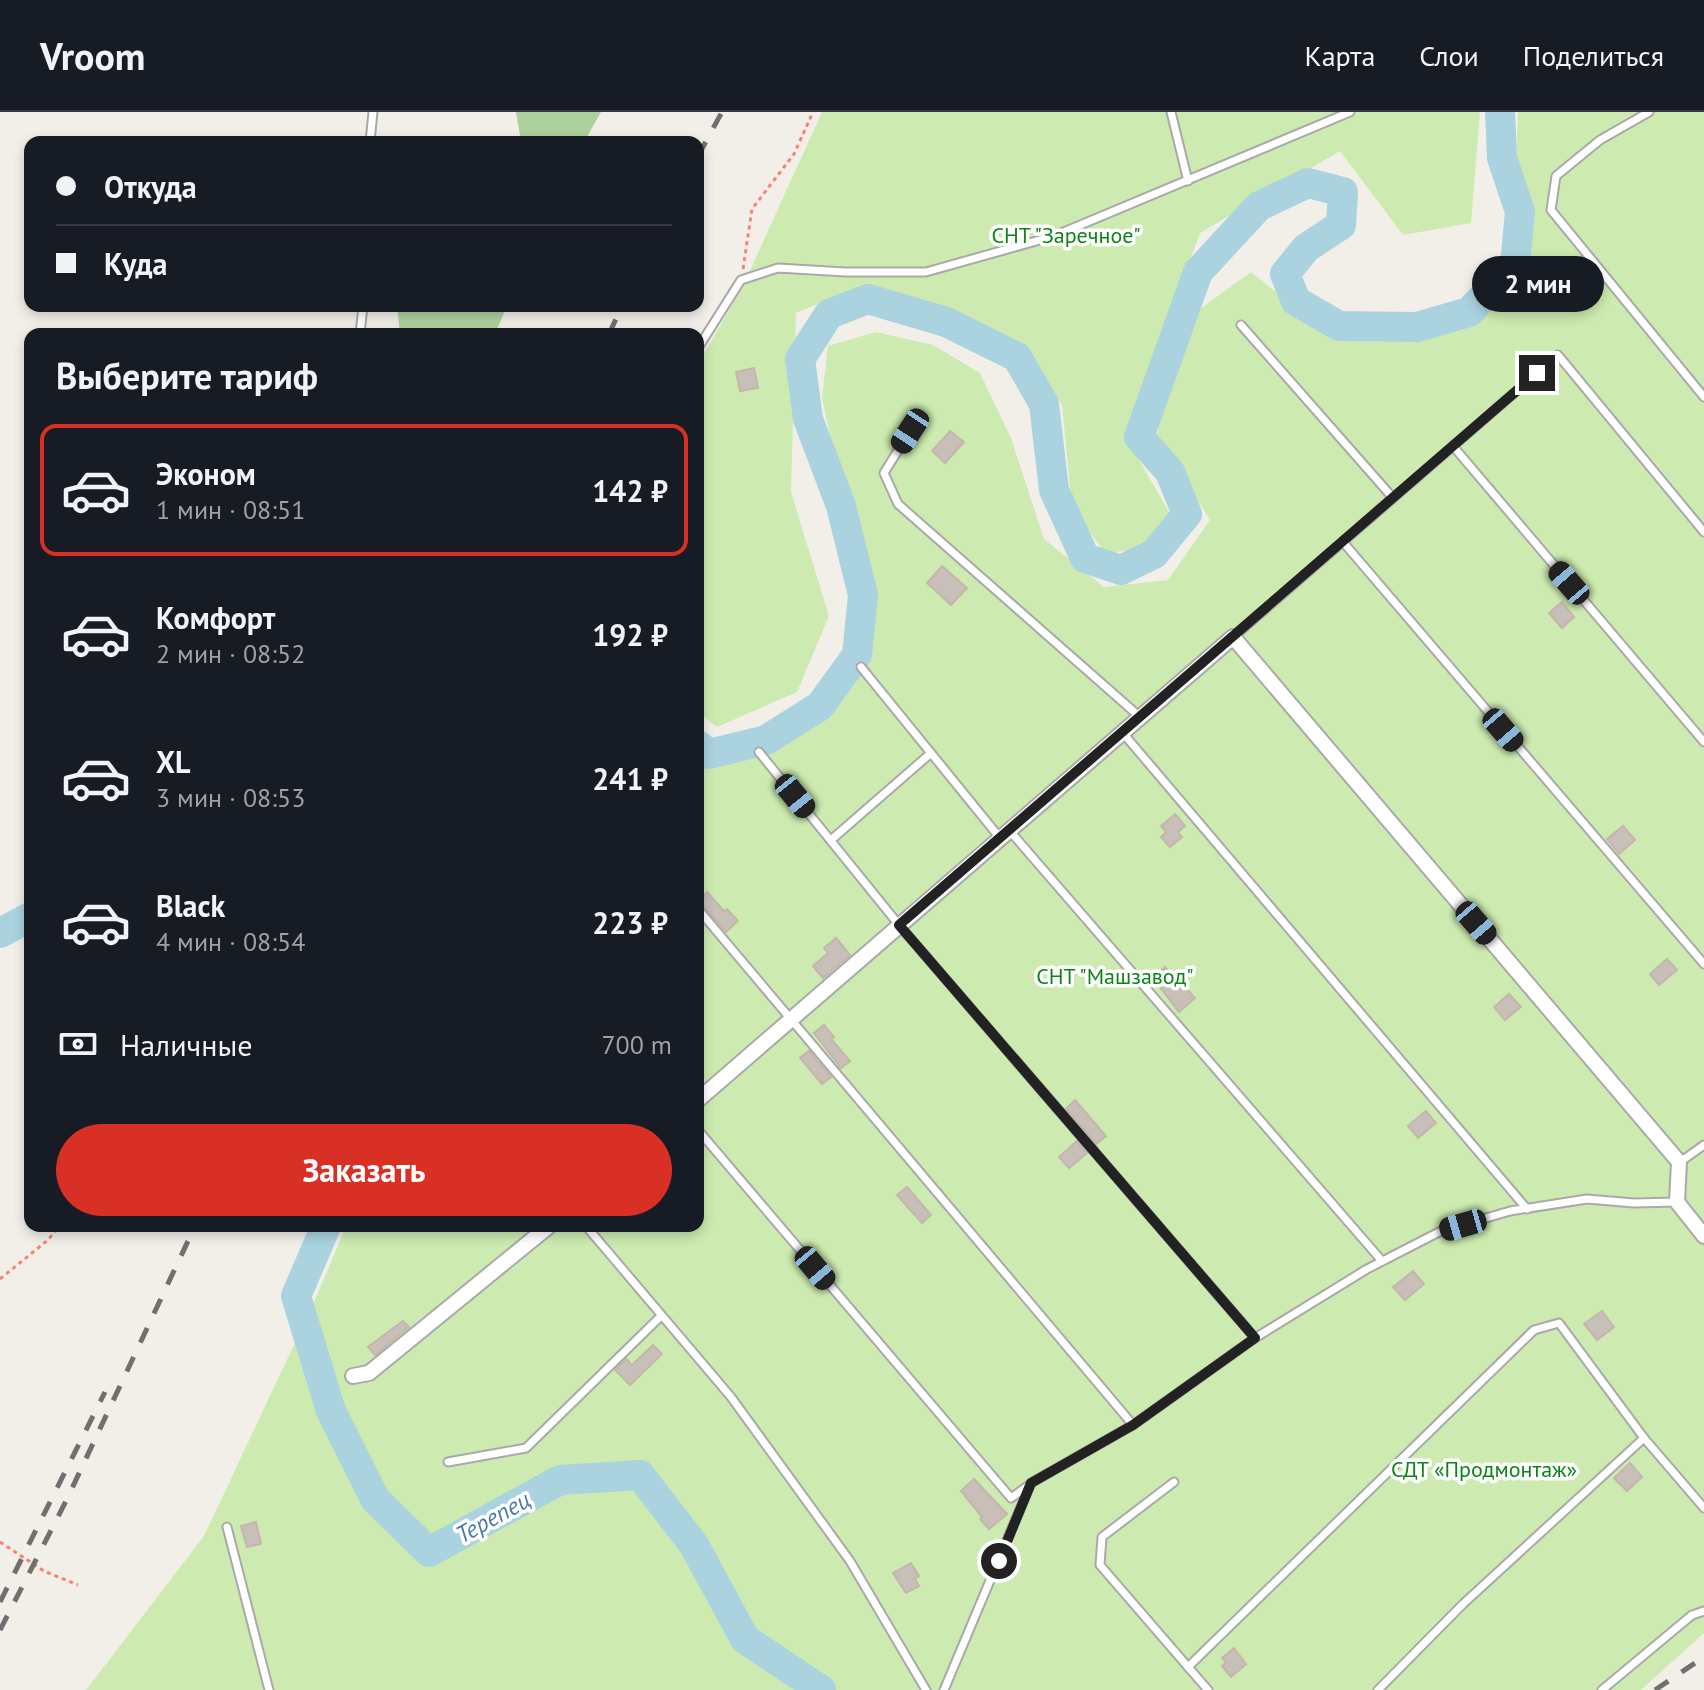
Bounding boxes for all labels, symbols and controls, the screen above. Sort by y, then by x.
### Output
text: Vroom [40,31,145,80]
text: Карта [1305,37,1375,74]
text: Слои [1419,37,1479,74]
text: Поделиться [1523,37,1664,74]
text: Откуда [104,167,197,206]
park label: СНТ "Заречное" [991,221,1141,249]
text: Куда [104,244,167,283]
callout: 2 мин [1471,257,1603,313]
text: 2 мин [1505,267,1571,300]
text: Выберите тариф [56,352,318,399]
route end [1519,355,1555,391]
car [887,404,933,458]
icon: car [60,454,132,526]
text: Эконом [156,454,256,493]
text: 142 ₽ [592,471,668,510]
text: 1 мин · 08:51 [156,493,305,526]
car [1544,557,1594,609]
icon: car [60,598,132,670]
text: Комфорт [156,598,275,637]
text: 192 ₽ [592,615,668,654]
text: 2 мин · 08:52 [156,637,305,670]
car [1478,704,1528,756]
icon: car [60,742,132,814]
text: XL [156,742,190,781]
text: 241 ₽ [592,759,668,798]
car [771,770,819,822]
text: 3 мин · 08:53 [156,781,305,814]
icon: car [60,886,132,958]
text: Black [156,886,225,925]
car [1451,897,1501,949]
text: 223 ₽ [592,903,668,942]
text: 4 мин · 08:54 [156,925,305,958]
park label: СНТ "Машзавод" [1036,962,1194,990]
icon: cash [56,1022,100,1066]
text: Наличные [120,1025,252,1064]
text: 700 m [601,1028,672,1061]
button: Заказать [56,1124,672,1216]
car [1437,1207,1489,1243]
car [790,1242,840,1294]
park label: СДТ «Продмонтаж» [1391,1455,1577,1483]
water label: Терепец [450,1484,536,1550]
route start [981,1543,1017,1579]

